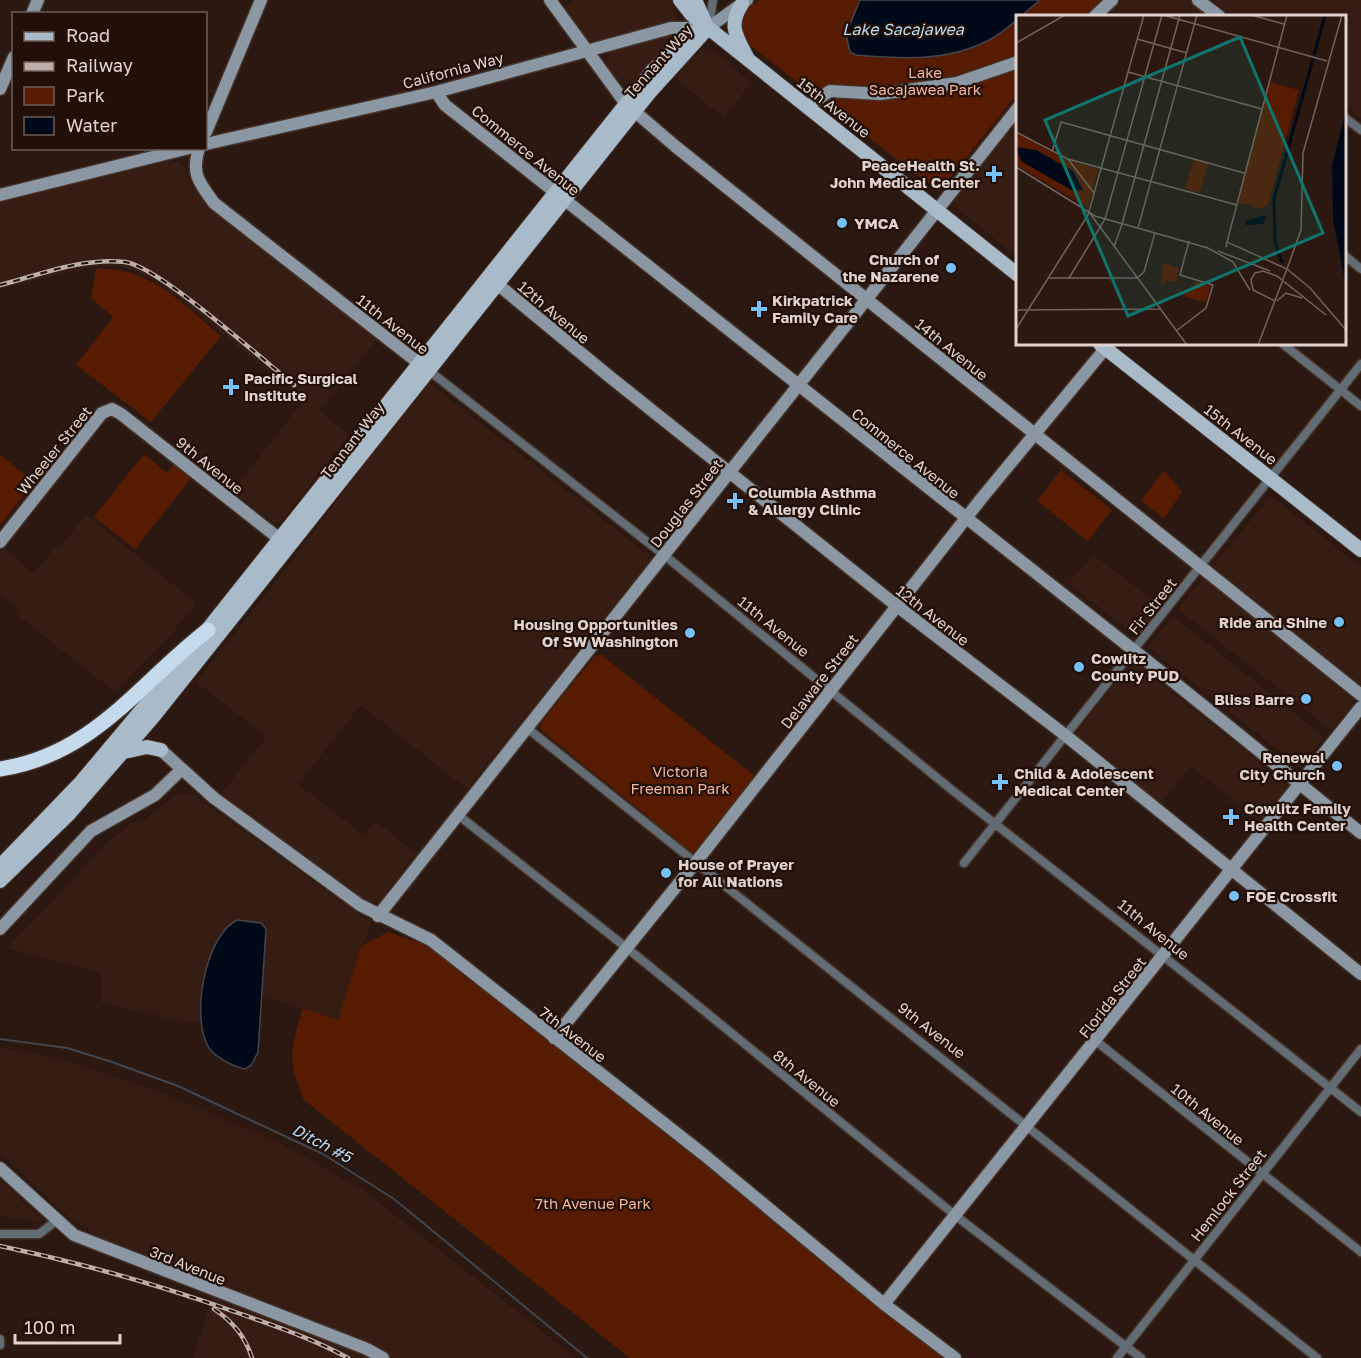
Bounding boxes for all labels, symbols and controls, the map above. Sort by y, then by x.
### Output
legend [12,12,207,150]
inset map [1016,15,1346,345]
water label: Lake Sacajawea [842,19,965,39]
street label: Tennant Way [620,20,696,101]
text: Road [66,24,110,46]
street label: California Way [401,48,506,92]
text: Railway [66,54,133,76]
park label: Lake Sacajawea Park [869,63,982,98]
street label: 15th Avenue [794,73,874,141]
text: Park [66,84,105,106]
street label: Commerce Avenue [468,101,584,199]
text: Water [66,114,117,136]
place label: PeaceHealth St. John Medical Center [830,156,980,191]
marker: PeaceHealth St. John Medical Center [985,165,1003,183]
place label: YMCA [854,214,899,232]
marker: YMCA [835,216,849,230]
place label: Church of the Nazarene [842,250,940,285]
marker: Church of the Nazarene [944,261,958,275]
street label: 12th Avenue [515,277,594,347]
street label: 11th Avenue [353,290,433,358]
place label: Kirkpatrick Family Care [772,291,858,326]
marker: Kirkpatrick Family Care [750,300,768,318]
street label: 14th Avenue [912,314,992,384]
place label: Pacific Surgical Institute [244,369,358,404]
marker: Pacific Surgical Institute [222,378,240,396]
street label: Tennant Way [316,397,388,482]
street label: 15th Avenue [1201,400,1281,468]
street label: Wheeler Street [13,402,95,498]
street label: Commerce Avenue [848,404,964,502]
street label: 9th Avenue [173,433,247,498]
street label: Douglas Street [646,455,726,551]
place label: Columbia Asthma & Allergy Clinic [748,483,877,518]
marker: Columbia Asthma & Allergy Clinic [726,492,744,510]
street label: Fir Street [1124,574,1180,638]
street label: 12th Avenue [893,581,973,649]
street label: 11th Avenue [735,592,813,660]
place label: Ride and Shine [1219,613,1327,631]
place label: Housing Opportunities Of SW Washington [513,615,678,650]
marker: Ride and Shine [1332,615,1346,629]
marker: Housing Opportunities Of SW Washington [683,626,697,640]
street label: Delaware Street [776,630,862,732]
place label: Cowlitz County PUD [1091,649,1180,684]
marker: Cowlitz County PUD [1072,660,1086,674]
place label: Bliss Barre [1214,690,1294,708]
marker: Bliss Barre [1299,692,1313,706]
place label: Renewal City Church [1239,748,1325,783]
marker: Renewal City Church [1330,759,1344,773]
park label: Victoria Freeman Park [630,762,730,797]
place label: Child & Adolescent Medical Center [1014,764,1154,799]
marker: Child & Adolescent Medical Center [991,773,1009,791]
place label: Cowlitz Family Health Center [1244,799,1351,834]
marker: Cowlitz Family Health Center [1222,808,1240,826]
place label: House of Prayer for All Nations [678,855,794,890]
marker: House of Prayer for All Nations [659,866,673,880]
place label: FOE Crossfit [1246,887,1337,905]
marker: FOE Crossfit [1227,889,1241,903]
street label: 11th Avenue [1115,895,1193,963]
street label: Florida Street [1075,953,1149,1041]
street label: 9th Avenue [895,998,970,1062]
street label: 7th Avenue [536,1002,610,1066]
street label: 8th Avenue [770,1045,844,1111]
street label: 10th Avenue [1168,1079,1248,1149]
water label: Ditch #5 [289,1119,357,1168]
street label: Hemlock Street [1186,1145,1270,1245]
park label: 7th Avenue Park [535,1194,652,1212]
street label: 3rd Avenue [147,1242,229,1289]
scale bar [15,1307,120,1345]
text: 100 m [24,1316,75,1338]

